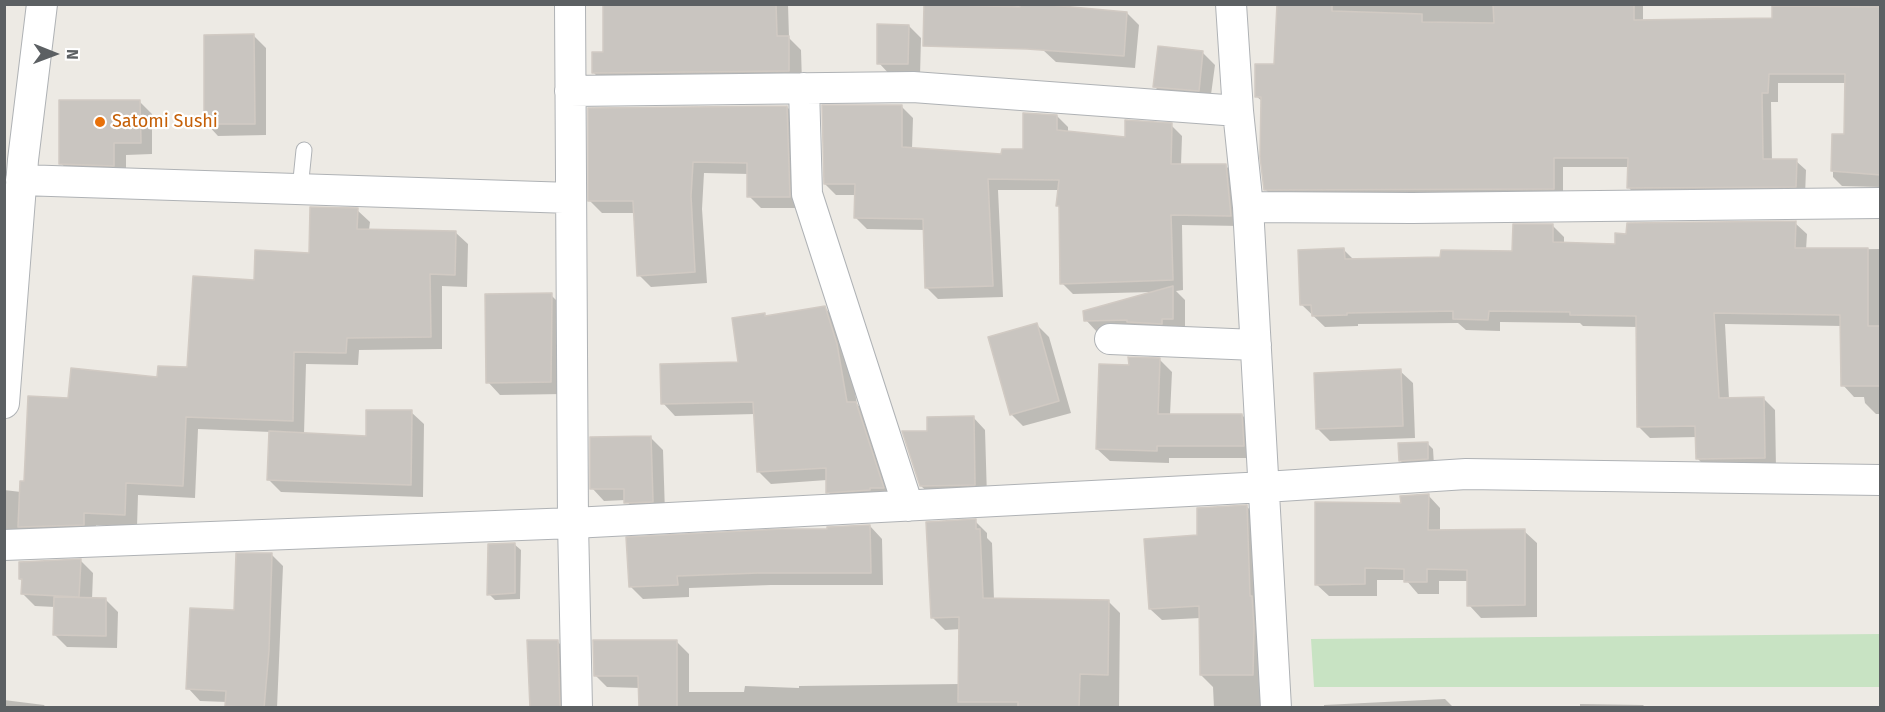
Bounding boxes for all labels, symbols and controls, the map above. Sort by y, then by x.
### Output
north arrow [24,24,84,84]
text: N [63,49,82,60]
place label: Satomi Sushi [112,111,218,133]
marker: Satomi Sushi [93,115,107,129]

